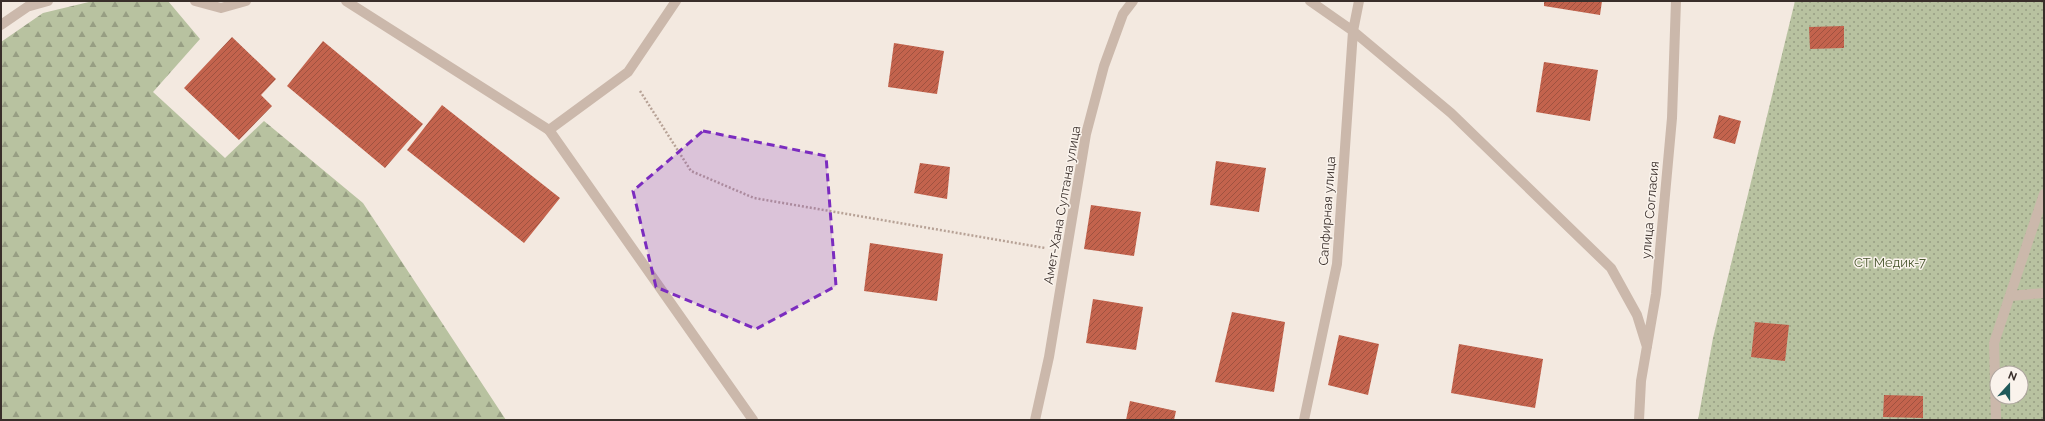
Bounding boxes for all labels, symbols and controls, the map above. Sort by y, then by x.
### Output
street label: Амет-Хана Султана улица [1041,125,1083,285]
street label: Сапфирная улица [1316,156,1338,266]
street label: улица Согласия [1638,160,1662,260]
park label: СТ Медик-7 [1854,255,1926,270]
north arrow [1989,365,2029,405]
text: N [2006,369,2019,384]

